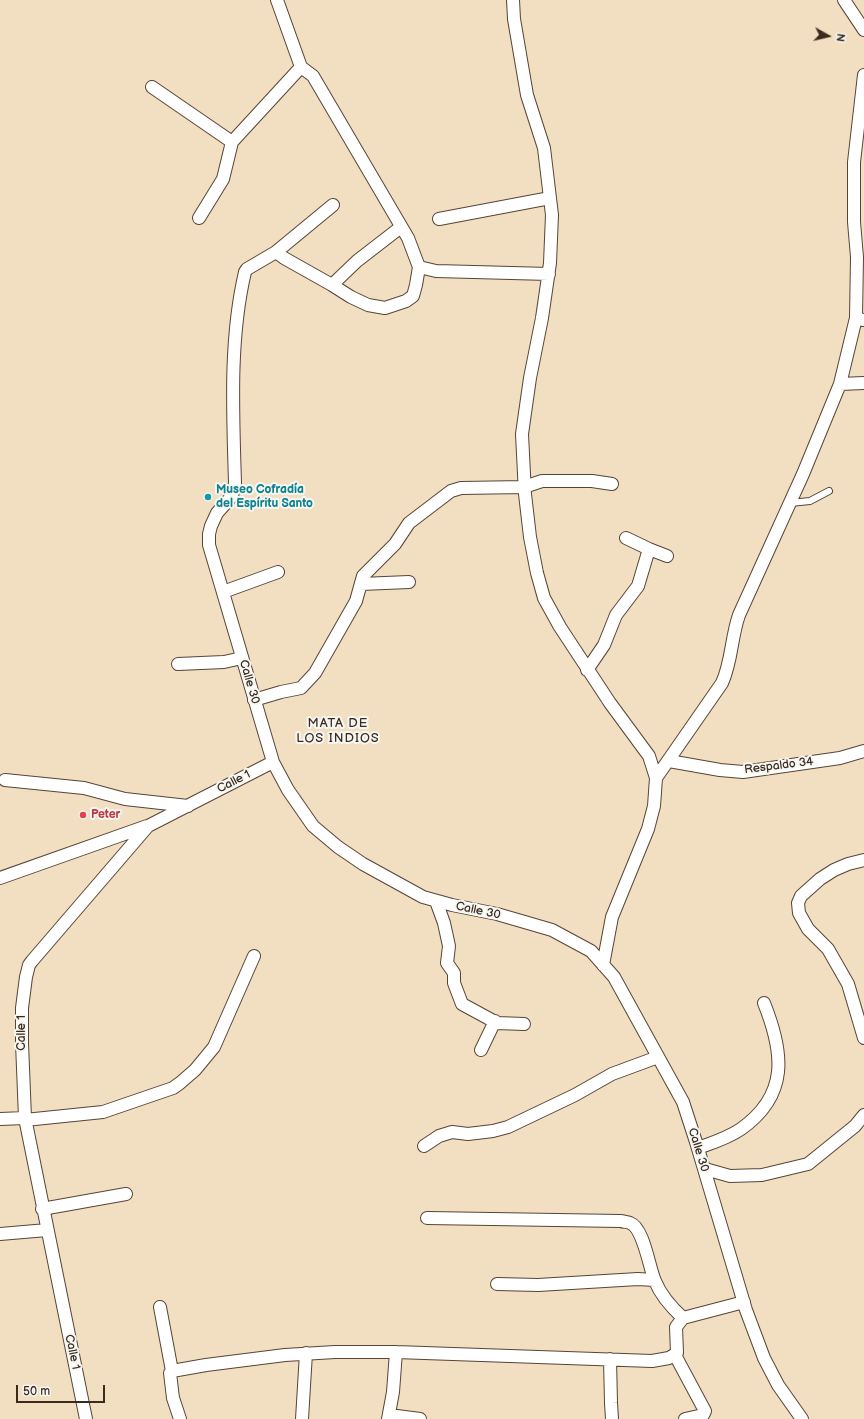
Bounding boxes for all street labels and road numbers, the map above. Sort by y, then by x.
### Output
street label: Calle 30 [236,658,262,706]
street label: Respaldo 34 [744,755,814,777]
street label: Calle 1 [215,768,253,796]
street label: Calle 30 [454,899,502,923]
street label: Calle 1 [15,1015,29,1051]
street label: Calle 30 [684,1126,712,1174]
street label: Calle 1 [61,1333,83,1371]

